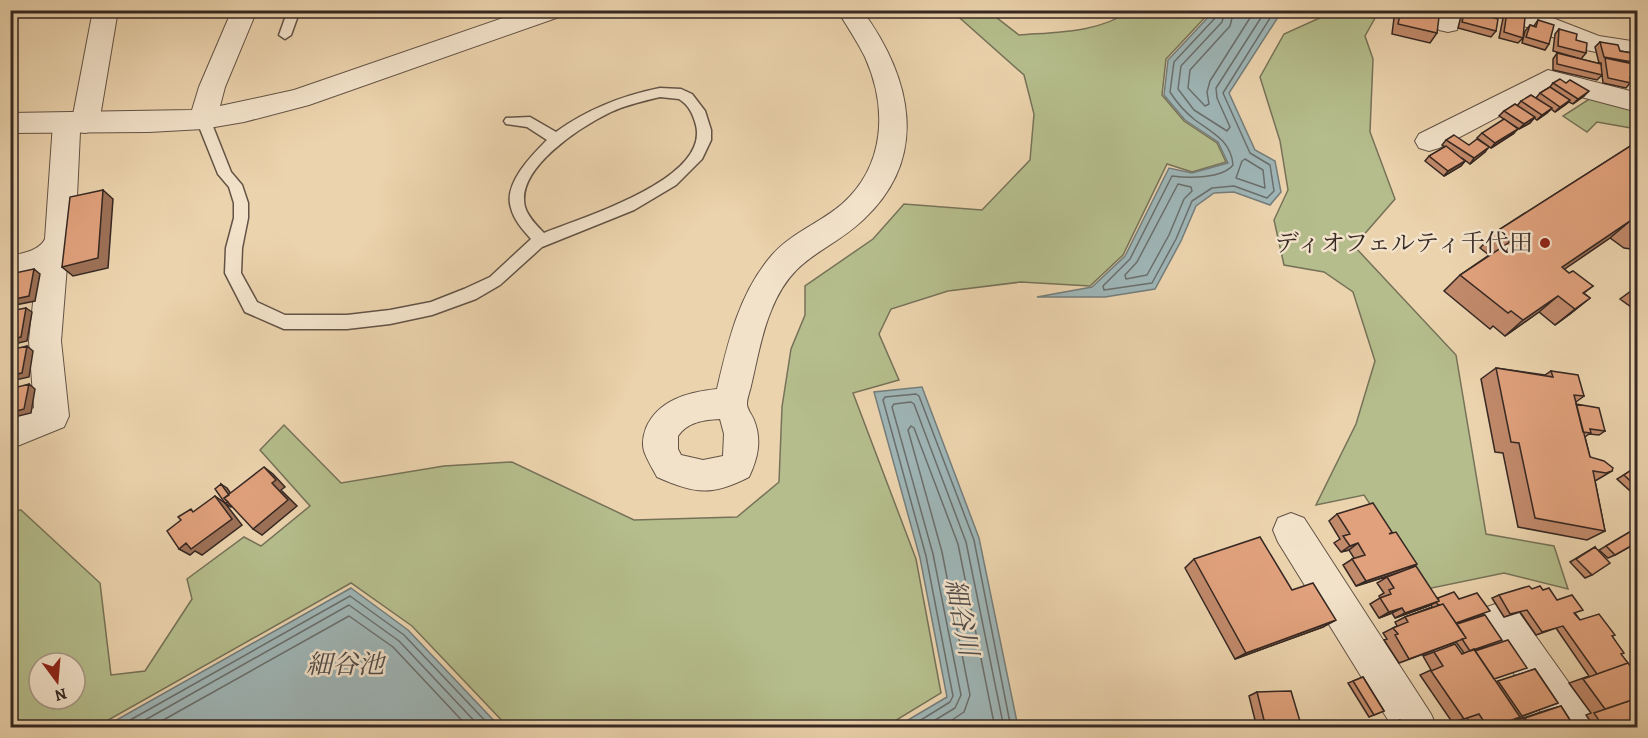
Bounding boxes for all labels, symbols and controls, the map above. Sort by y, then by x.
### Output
place label: ディオフェルティ千代田 [1275,227,1533,259]
marker: ディオフェルティ千代田 [1538,236,1552,250]
water label: 細谷川 [937,575,987,662]
water label: 細谷池 [306,647,387,682]
north arrow [27,651,87,711]
text: N [52,682,69,707]

